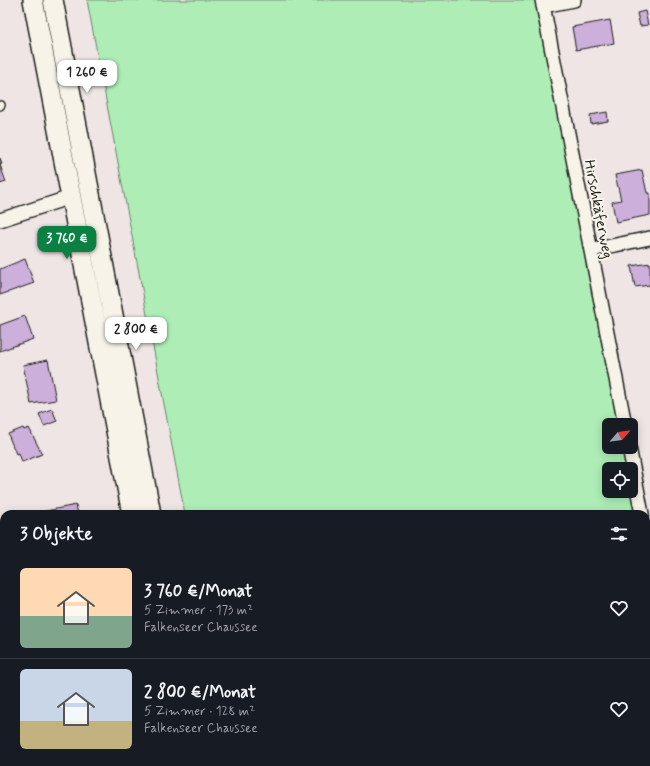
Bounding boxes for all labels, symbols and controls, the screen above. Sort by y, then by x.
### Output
pin: 1 260 € [50,60,124,94]
text: 1 260 € [66,64,108,81]
street label: Hirschkäferweg [579,158,617,260]
pin: 3 760 € [30,226,104,260]
text: 3 760 € [46,230,88,247]
pin: 2 800 € [99,317,173,351]
text: 2 800 € [114,321,158,338]
north arrow [602,418,638,454]
map controls [602,418,638,498]
button: locate [602,462,638,498]
text: 3 Objekte [20,523,93,545]
icon: filters [608,523,630,545]
text: 3 760 €/Monat [144,580,252,602]
icon: home [52,584,100,632]
icon: heart [608,597,630,619]
text: 5 Zimmer · 173 m² [144,602,253,619]
text: Falkenseer Chaussee [144,619,258,636]
text: 2 800 €/Monat [144,681,256,703]
icon: home [52,685,100,733]
icon: heart [608,698,630,720]
text: 5 Zimmer · 128 m² [144,703,255,720]
text: Falkenseer Chaussee [144,720,258,737]

